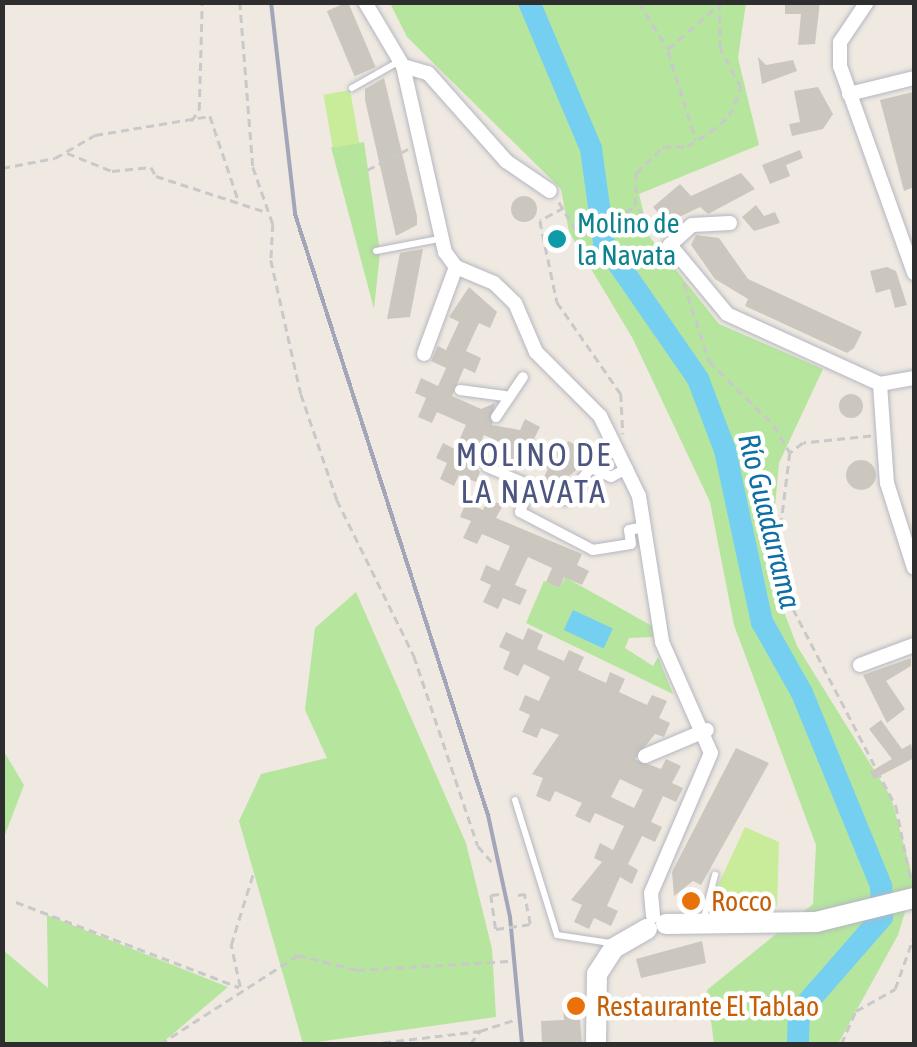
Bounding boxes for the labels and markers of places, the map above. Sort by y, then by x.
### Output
place label: Molino de la Navata [577,206,679,272]
marker: Molino de la Navata [546,228,568,250]
place label: Rocco [711,884,772,918]
marker: Rocco [680,890,702,912]
place label: Restaurante El Tablao [596,989,819,1023]
marker: Restaurante El Tablao [565,995,587,1017]

